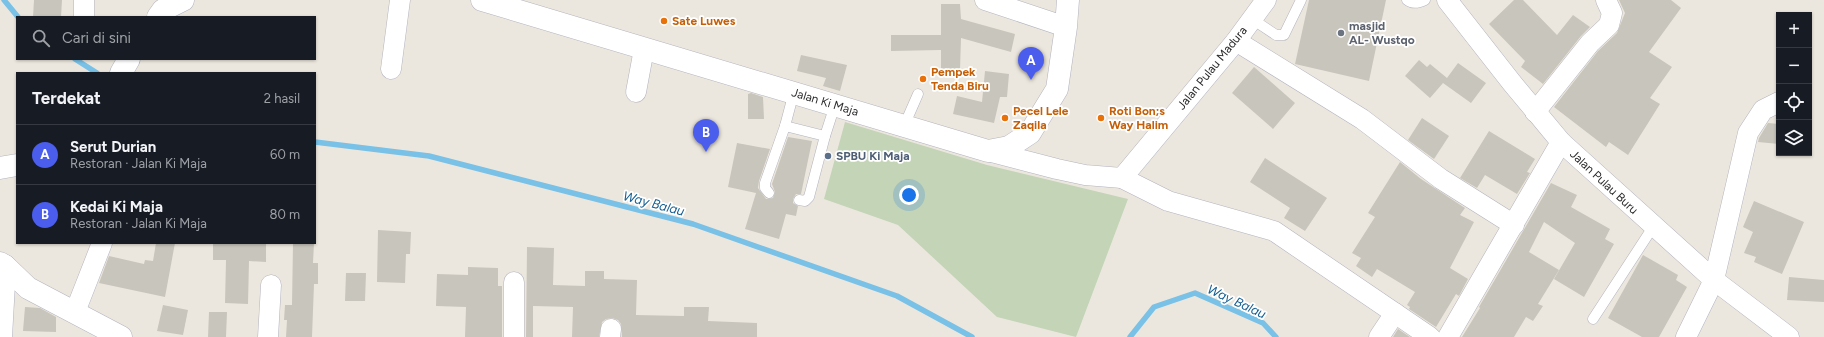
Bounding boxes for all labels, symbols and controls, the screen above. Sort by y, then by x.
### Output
map controls [1776,12,1812,156]
button: + [1776,12,1812,48]
place label: Sate Luwes [672,14,736,28]
search box [16,16,316,60]
marker: Sate Luwes [659,16,669,26]
place label: masjid AL- Wustqo [1349,19,1415,47]
street label: Jalan Pulau Madura [1174,24,1250,112]
icon: search [30,27,52,49]
marker: masjid AL- Wustqo [1336,28,1346,38]
text: Cari di sini [62,29,131,47]
pin: A [1018,47,1044,80]
button: − [1776,48,1812,84]
place label: Pempek Tenda Biru [931,65,989,93]
marker: Pempek Tenda Biru [918,74,928,84]
button: locate [1776,84,1812,120]
street label: Jalan Ki Maja [790,85,860,119]
text: Terdekat [32,88,101,108]
text: 2 hasil [264,91,300,106]
place label: Pecel Lele Zaqila [1013,104,1069,132]
place label: Roti Bon;s Way Halim [1109,104,1168,132]
marker: Pecel Lele Zaqila [1000,113,1010,123]
marker: Roti Bon;s Way Halim [1096,113,1106,123]
pin: B [693,119,719,152]
button: layers [1776,120,1812,156]
text: Serut Durian [70,138,156,156]
text: A [40,147,50,162]
text: 60 m [270,147,300,162]
street label: Jalan Pulau Buru [1567,147,1641,217]
place label: SPBU Ki Maja [836,149,910,163]
marker: SPBU Ki Maja [823,151,833,161]
text: Restoran · Jalan Ki Maja [70,156,207,171]
your location [899,185,919,205]
water label: Way Balau [622,188,686,219]
text: Kedai Ki Maja [70,198,163,216]
text: B [41,207,49,222]
text: 80 m [269,207,300,222]
text: Restoran · Jalan Ki Maja [70,216,207,231]
water label: Way Balau [1205,281,1268,322]

